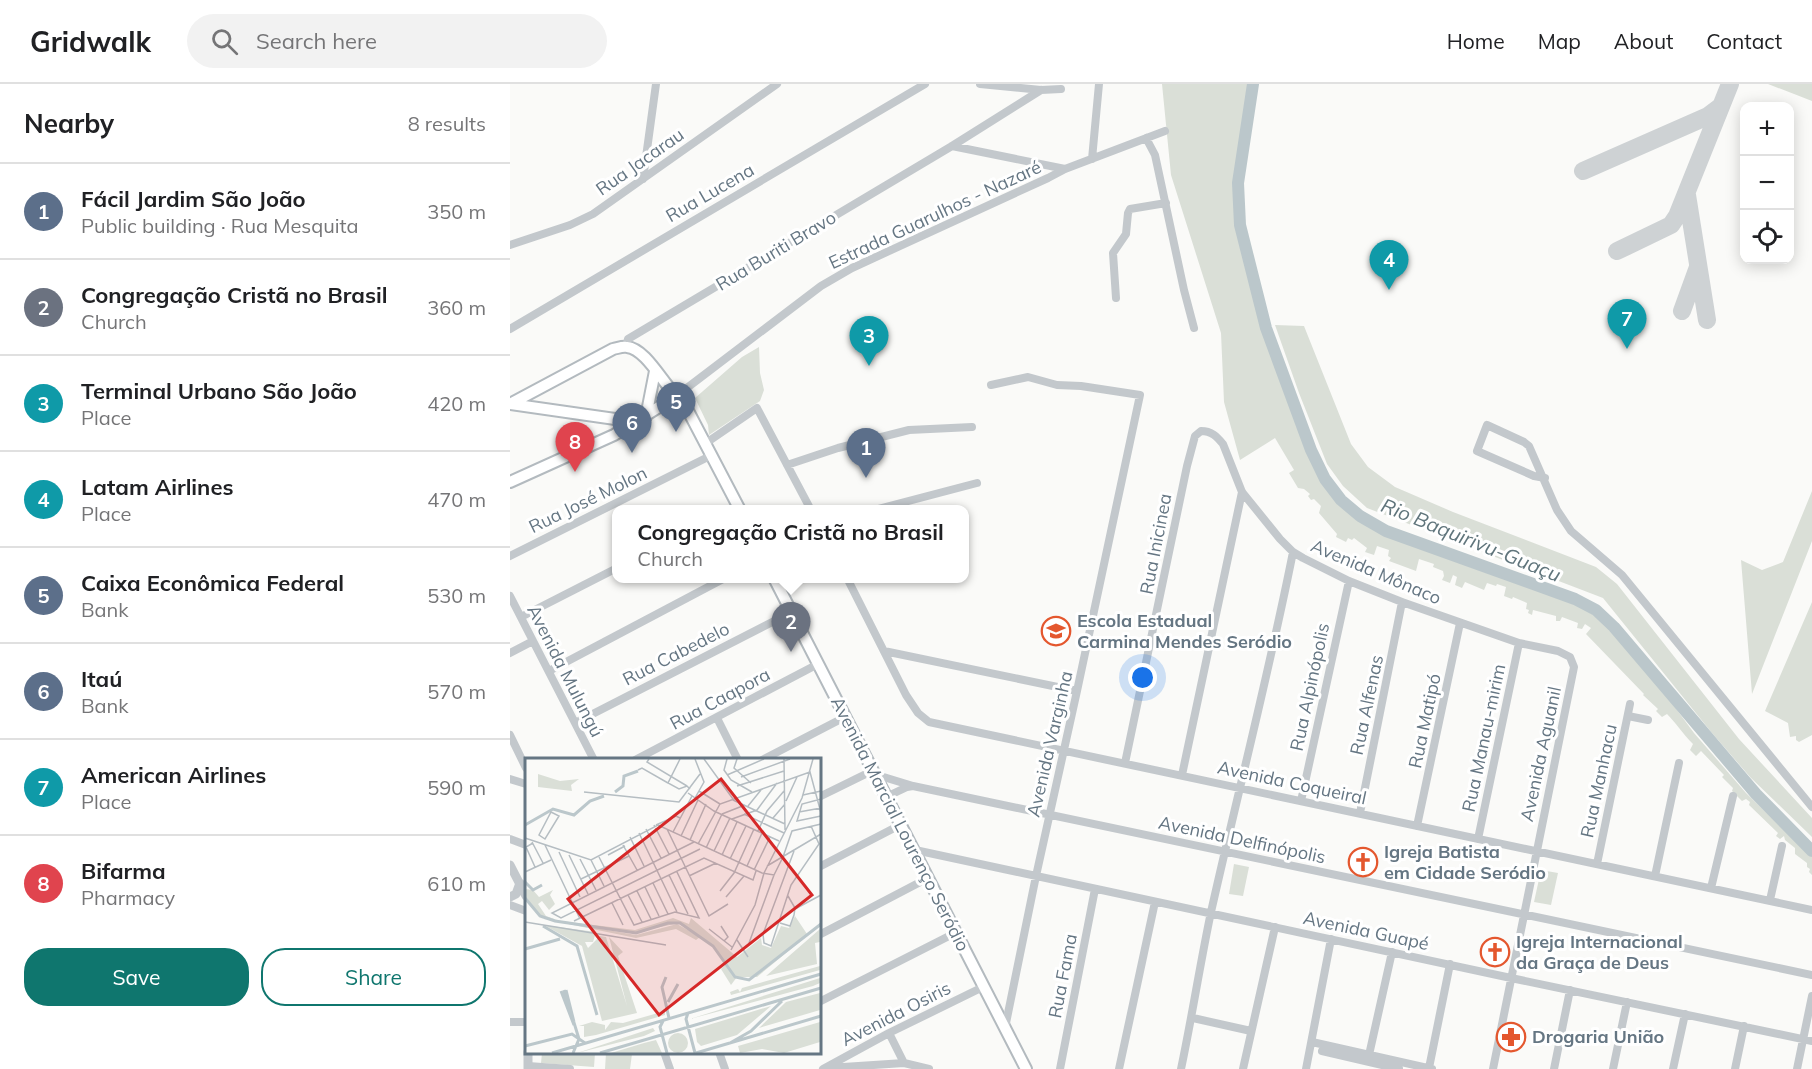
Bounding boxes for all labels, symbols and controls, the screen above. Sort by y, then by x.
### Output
search box [187,14,607,68]
text: Gridwalk [30,24,151,59]
icon: search [208,25,241,58]
text: Search here [256,27,377,55]
text: Home [1447,28,1505,54]
text: Map [1538,28,1581,54]
text: About [1614,28,1673,54]
text: Contact [1706,28,1782,54]
map controls [1740,102,1794,264]
button: + [1740,102,1794,156]
text: Nearby [24,107,114,140]
text: 8 results [408,111,486,136]
street label: Rua Jacarau [591,123,688,200]
street label: Estrada Guarulhos - Nazaré [825,155,1045,274]
button: − [1740,156,1794,210]
street label: Rua Lucena [661,158,758,227]
text: Fácil Jardim São João [81,185,306,213]
text: 1 [38,199,50,224]
text: 350 m [427,199,486,224]
street label: Rua Buriti Bravo [711,206,840,295]
button: locate [1740,210,1794,264]
text: Public building · Rua Mesquita [81,213,359,238]
pin: 4 [1370,240,1408,290]
text: Congregação Cristã no Brasil [81,281,387,309]
text: 2 [38,295,50,320]
text: 360 m [427,295,486,320]
pin: 7 [1608,300,1646,349]
text: Church [81,309,147,334]
pin: 3 [850,316,888,366]
text: Terminal Urbano São João [81,377,357,405]
pin: 5 [656,382,696,432]
text: 3 [38,391,50,416]
text: 420 m [427,391,486,416]
pin: 6 [612,404,652,453]
text: Place [81,405,131,430]
pin: 8 [556,422,594,472]
pin: 1 [846,428,886,478]
street label: Rua José Molon [525,461,651,538]
text: Latam Airlines [81,473,233,501]
text: 4 [38,487,50,512]
text: 470 m [427,487,486,512]
street label: Rua Inicinea [1134,492,1177,596]
water label: Rio Baquirivu-Guaçu [1378,492,1565,587]
text: Place [81,501,131,526]
popup [612,505,969,583]
text: Congregação Cristã no Brasil [637,518,944,546]
street label: Avenida Mônaco [1308,534,1445,609]
text: Church [637,546,703,571]
text: Caixa Econômica Federal [81,569,344,597]
text: 5 [38,583,50,608]
text: 530 m [427,583,486,608]
text: Bank [81,597,129,622]
street label: Avenida Mulungú [522,601,609,741]
pin: 2 [772,602,810,652]
place label: Escola Estadual Carmina Mendes Seródio [1077,609,1292,653]
school or university icon: Escola Estadual Carmina Mendes Seródio [1040,615,1072,647]
street label: Rua Cabedelo [618,617,733,690]
street label: Rua Alpinópolis [1285,621,1334,753]
street label: Rua Alfenas [1345,653,1388,757]
street label: Rua Manau-mirim [1457,662,1510,814]
street label: Rua Caapora [666,663,774,735]
your location [1128,663,1157,692]
text: Itaú [81,665,122,693]
street label: Avenida Varginha [1022,669,1077,819]
street label: Rua Matipó [1403,671,1446,770]
text: 6 [38,679,50,704]
text: 570 m [427,679,486,704]
street label: Avenida Aguanil [1515,684,1566,823]
text: Bank [81,693,129,718]
street label: Avenida Marcial Lourenço Seródio [826,693,975,955]
street label: Rua Manhacu [1575,722,1622,840]
street label: Avenida Coqueiral [1215,755,1369,810]
inset map [525,758,820,1054]
text: American Airlines [81,761,266,789]
text: 7 [38,775,50,800]
text: 590 m [427,775,486,800]
text: Place [81,789,131,814]
street label: Avenida Delfinópolis [1156,811,1328,868]
place label: Igreja Batista em Cidade Seródio [1384,840,1546,884]
church icon: Igreja Batista em Cidade Seródio [1347,846,1379,878]
text: Bifarma [81,857,166,885]
text: 8 [38,871,50,896]
text: 610 m [427,871,486,896]
text: Pharmacy [81,885,175,910]
street label: Avenida Guapé [1301,906,1431,955]
place label: Igreja Internacional da Graça de Deus [1516,930,1683,974]
street label: Rua Fama [1043,932,1082,1020]
church icon: Igreja Internacional da Graça de Deus [1479,936,1511,968]
button: Save [24,948,249,1006]
button: Share [261,948,486,1006]
street label: Avenida Osiris [837,976,954,1051]
pharmacy icon: Drogaria União [1495,1021,1527,1053]
place label: Drogaria União [1532,1025,1664,1048]

